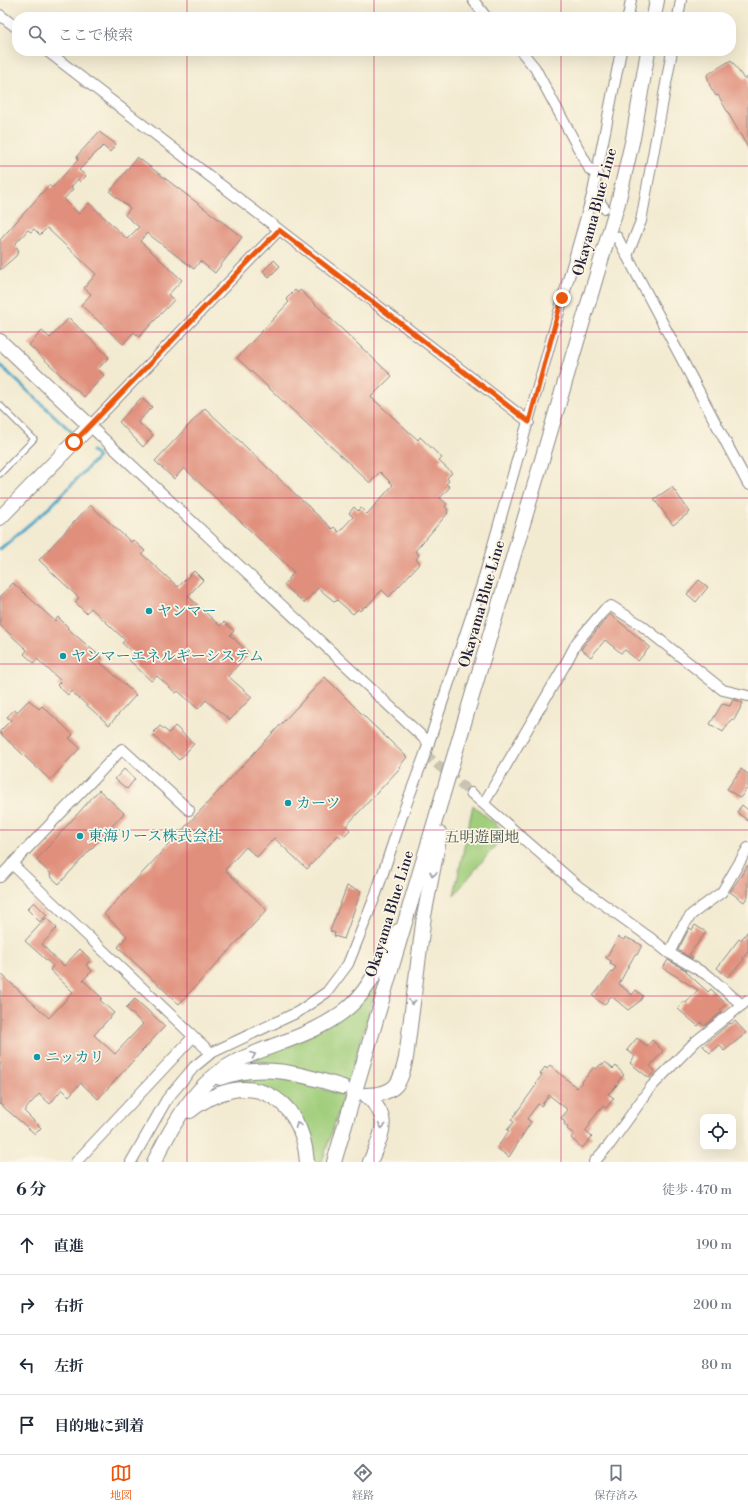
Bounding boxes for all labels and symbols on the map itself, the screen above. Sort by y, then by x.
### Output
street label: Okayama Blue Line [569,146,621,278]
route end [553,289,571,307]
route start [65,433,83,451]
street label: Okayama Blue Line [455,538,509,670]
place label: ヤンマー [157,602,217,621]
marker: ヤンマー [144,606,154,616]
place label: ヤンマーエネルギーシステム [71,647,264,666]
marker: ヤンマーエネルギーシステム [58,651,68,661]
place label: カーツ [296,794,340,813]
marker: カーツ [283,798,293,808]
place label: 東海リース株式会社 [88,827,222,846]
park label: 五明遊園地 [444,828,520,847]
marker: 東海リース株式会社 [75,831,85,841]
street label: Okayama Blue Line [362,848,418,980]
one-way arrow [429,871,437,877]
one-way arrow [408,999,417,1005]
place label: ニッカリ [45,1048,104,1067]
marker: ニッカリ [32,1052,42,1062]
one-way arrow [249,1052,256,1060]
one-way arrow [295,1121,303,1129]
one-way arrow [378,1123,387,1130]

